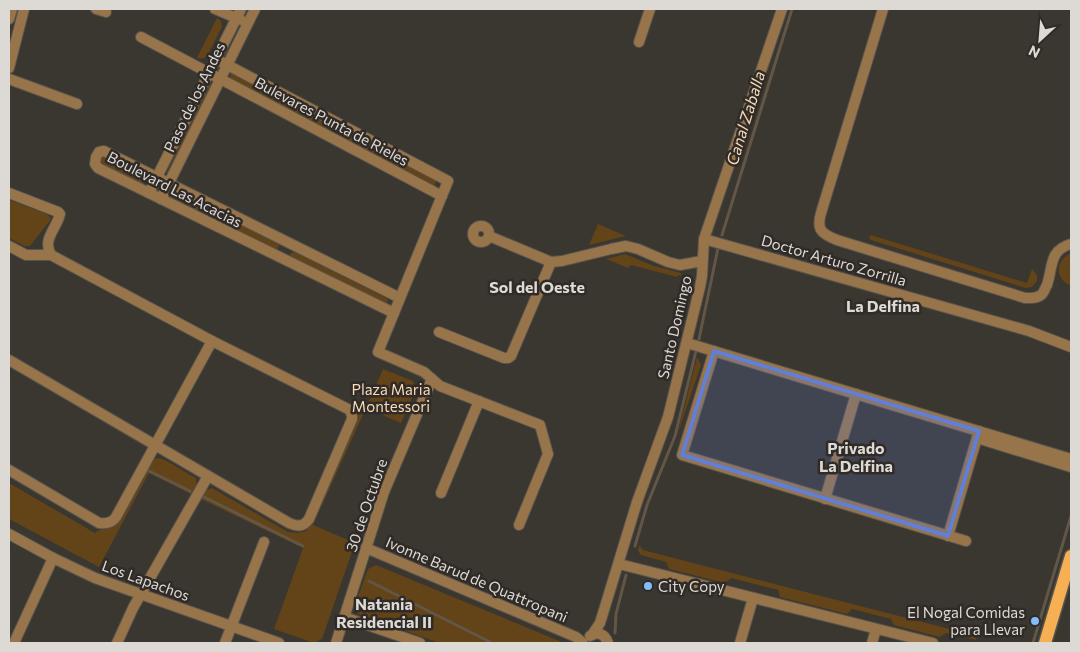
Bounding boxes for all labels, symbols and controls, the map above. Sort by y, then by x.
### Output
north arrow [1015,15,1065,65]
street label: Paso de los Andes [160,39,228,155]
text: N [1026,42,1043,62]
water label: Canal Zaballa [722,69,768,167]
street label: Bulevares Punta de Rieles [252,73,412,169]
street label: Boulevard Las Acacias [105,147,245,231]
street label: Doctor Arturo Zorrilla [759,231,909,289]
street label: Santo Domingo [653,273,695,380]
district label: Sol del Oeste [489,277,585,296]
district label: La Delfina [846,296,920,315]
park label: Plaza Maria Montessori [352,380,431,415]
district label: Privado La Delfina [819,438,893,475]
street label: 30 de Octubre [342,456,390,554]
street label: Ivonne Barud de Quattropani [383,532,571,626]
street label: Los Lapachos [100,556,192,604]
place label: City Copy [658,577,725,595]
marker: City Copy [642,580,654,592]
district label: Natania Residencial II [336,594,432,631]
place label: El Nogal Comidas para Llevar [907,603,1025,638]
marker: El Nogal Comidas para Llevar [1029,615,1041,627]

